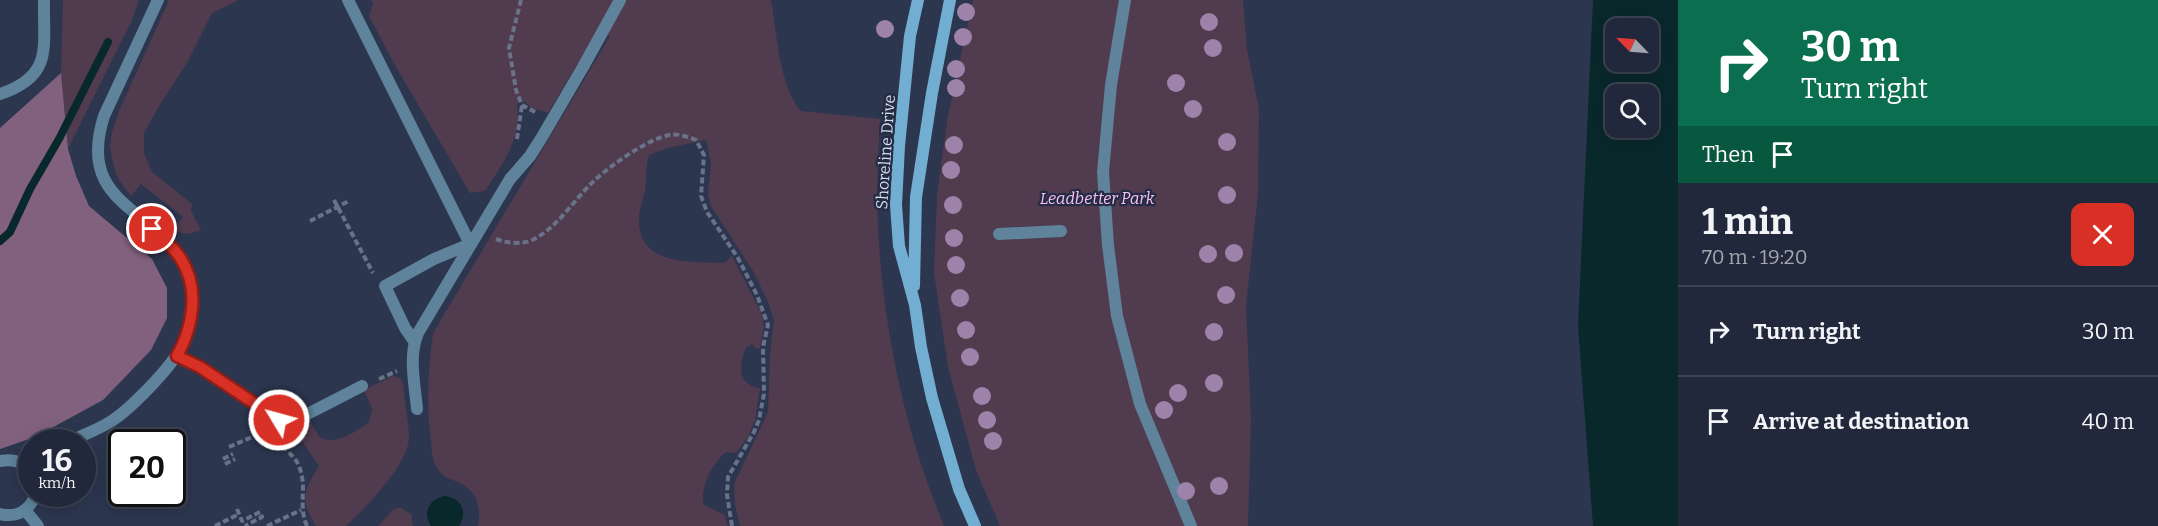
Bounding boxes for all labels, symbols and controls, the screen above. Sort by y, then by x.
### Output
north arrow [1605,18,1659,72]
map controls [1605,18,1659,138]
text: 30 m [1801,22,1900,72]
icon: right [1702,24,1780,102]
text: Turn right [1801,73,1928,105]
button: search [1605,84,1659,138]
street label: Shoreline Drive [872,94,899,210]
icon: arrive [1766,138,1799,171]
text: Then [1702,141,1754,168]
park label: Leadbetter Park [1040,189,1155,208]
text: 1 min [1702,200,1793,244]
pin [126,203,177,254]
button: close [2071,203,2134,266]
icon: arrive [135,212,168,245]
text: 70 m · 19:20 [1702,245,1808,269]
icon: right [1702,315,1735,348]
text: Turn right [1753,318,1861,345]
text: 30 m [2082,318,2134,345]
position arrow [247,388,311,452]
icon: arrive [1702,405,1735,438]
text: Arrive at destination [1753,408,1969,435]
text: 40 m [2082,408,2134,435]
speed limit sign: 20 [108,429,186,507]
text: 16 [42,443,72,479]
text: km/h [38,474,76,492]

